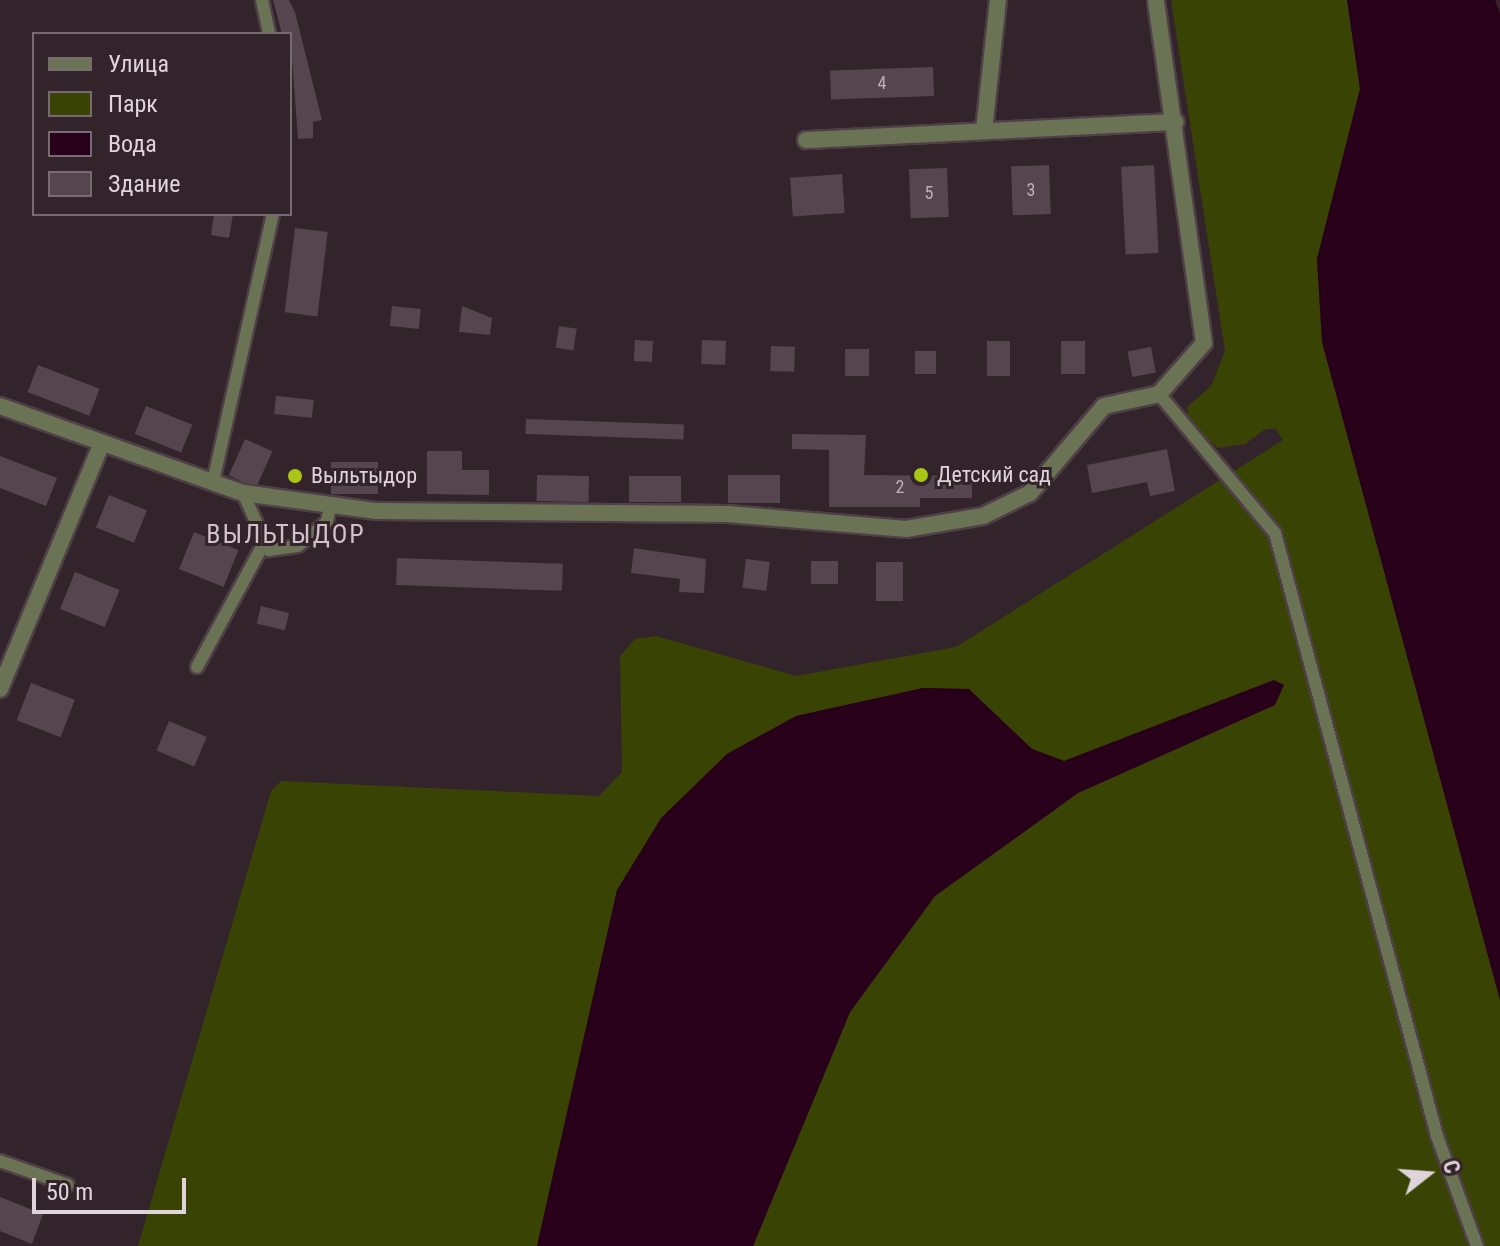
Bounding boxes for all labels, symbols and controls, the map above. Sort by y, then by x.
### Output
legend [32,32,292,216]
text: Улица [108,50,169,78]
house number: 4 [878,72,886,94]
text: Парк [108,90,158,118]
text: Вода [108,130,157,158]
text: Здание [108,170,180,198]
house number: 3 [1027,179,1035,201]
house number: 5 [925,182,933,204]
place label: Детский сад [937,462,1051,488]
place label: Выльтыдор [311,463,417,489]
marker: Детский сад [912,466,930,484]
marker: Выльтыдор [286,467,304,485]
house number: 2 [896,476,904,498]
district label: ВЫЛЬТЫДОР [206,519,366,551]
north arrow [1388,1134,1468,1214]
text: С [1438,1157,1465,1176]
scale bar [36,1162,190,1212]
text: 50 m [46,1178,93,1206]

